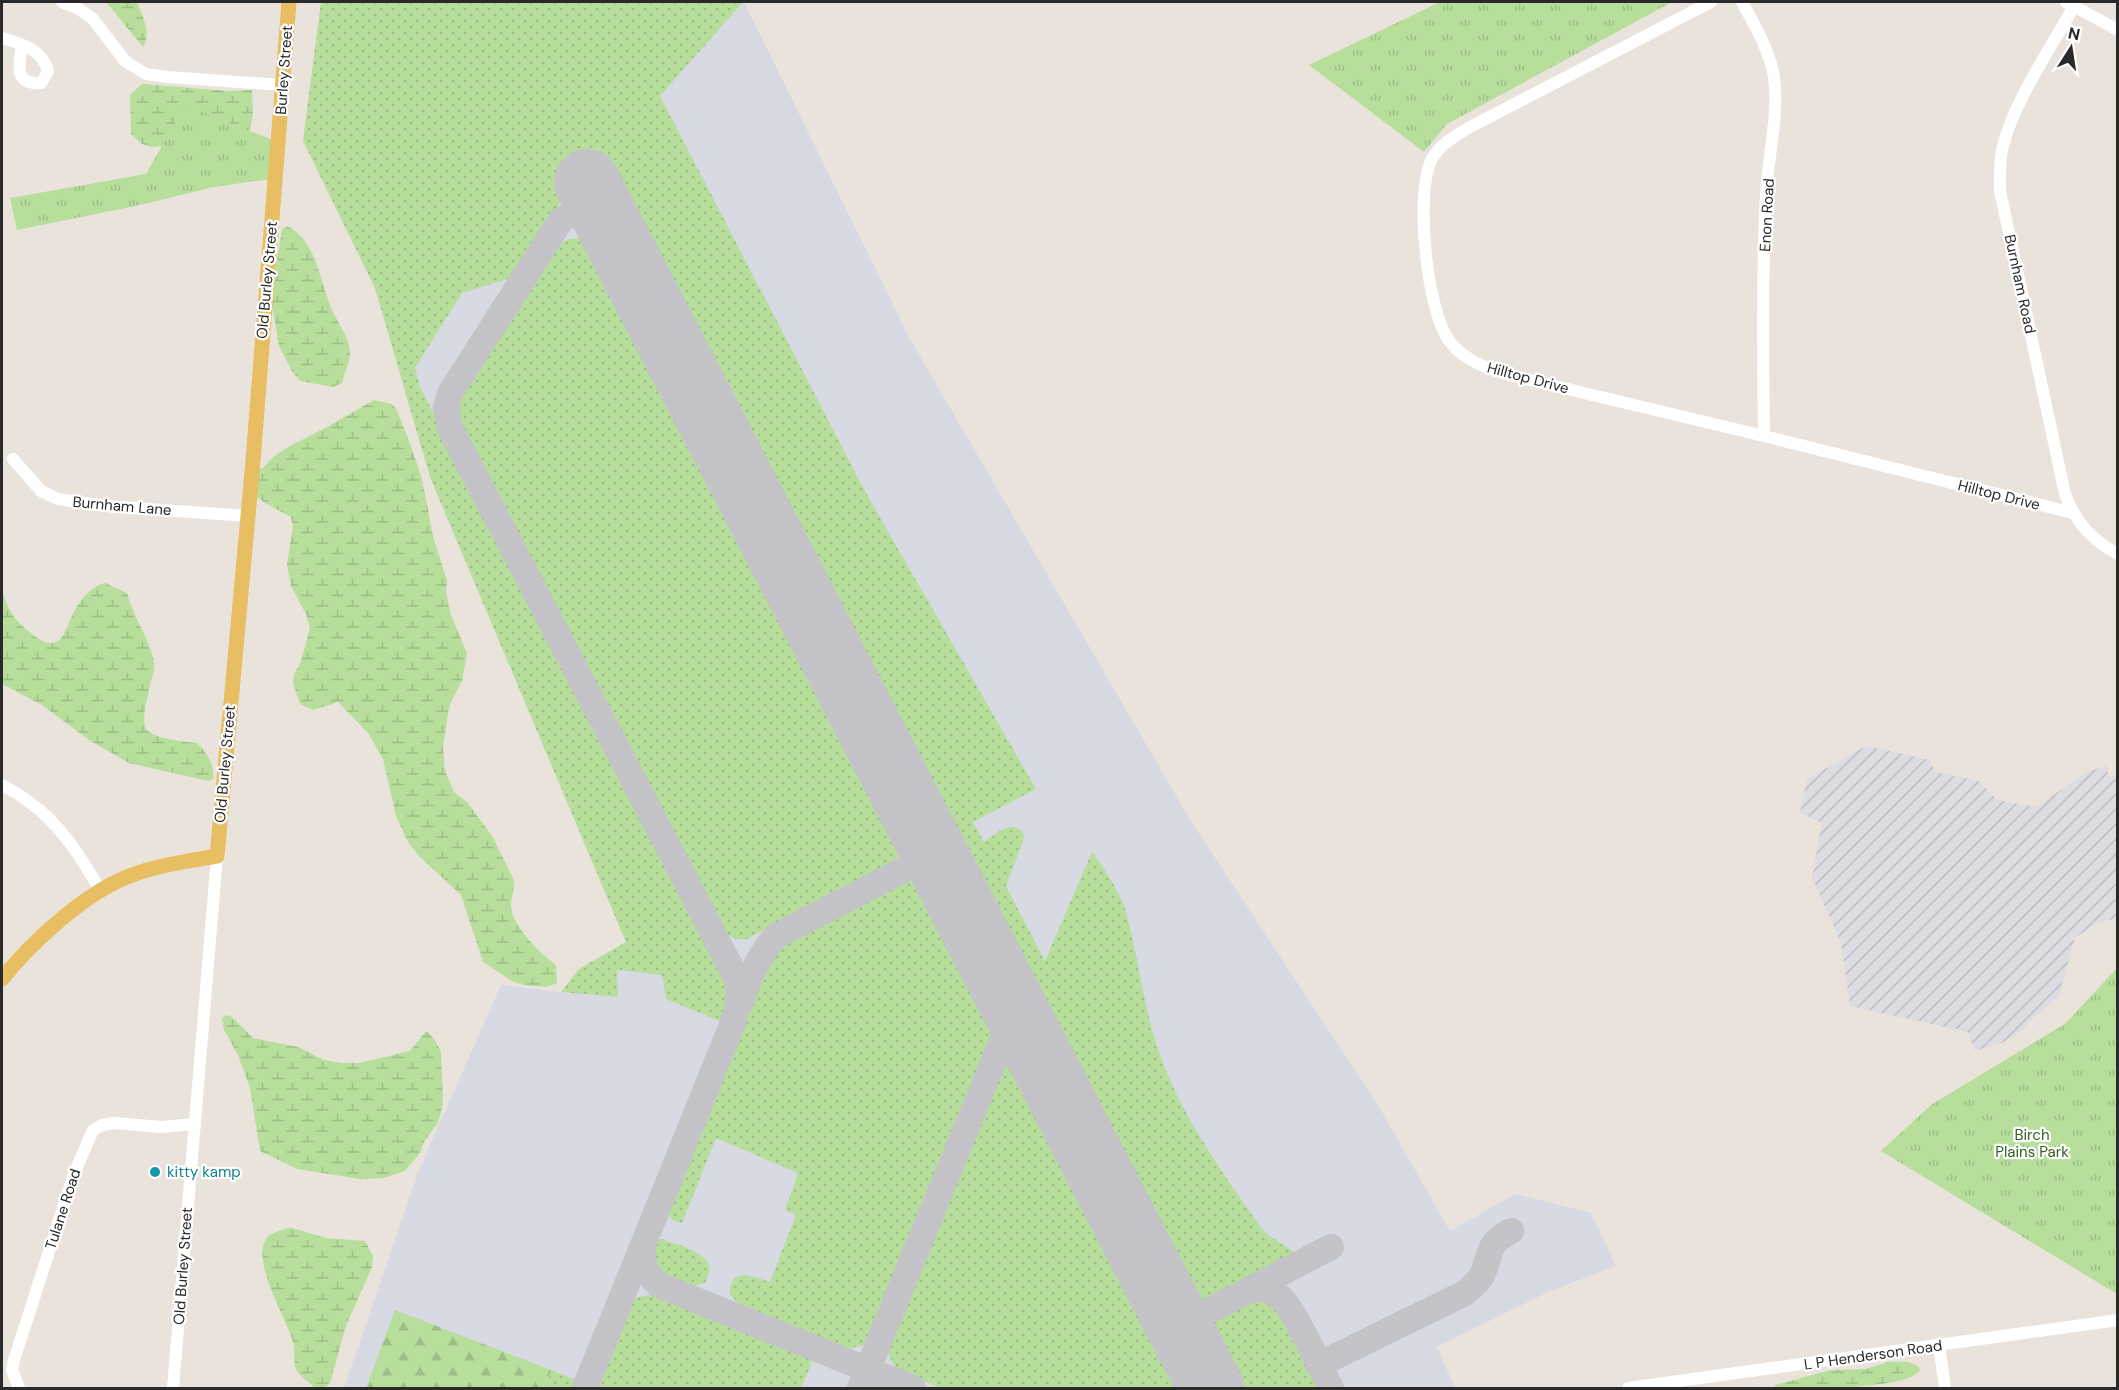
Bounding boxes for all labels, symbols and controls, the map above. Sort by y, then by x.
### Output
north arrow [2041,18,2101,78]
text: N [2066,22,2082,45]
street label: Burley Street [271,25,297,115]
street label: Enon Road [1755,178,1779,252]
street label: Old Burley Street [252,220,282,340]
street label: Burnham Road [2000,233,2040,335]
street label: Hilltop Drive [1485,357,1571,399]
street label: Hilltop Drive [1956,475,2042,515]
street label: Burnham Lane [72,492,172,520]
street label: Old Burley Street [210,704,240,824]
park label: Birch Plains Park [1995,1125,2069,1162]
place label: kitty kamp [167,1162,241,1182]
marker: kitty kamp [148,1165,162,1179]
street label: Tulane Road [41,1166,85,1252]
street label: Old Burley Street [169,1206,197,1326]
street label: L P Henderson Road [1803,1335,1943,1375]

